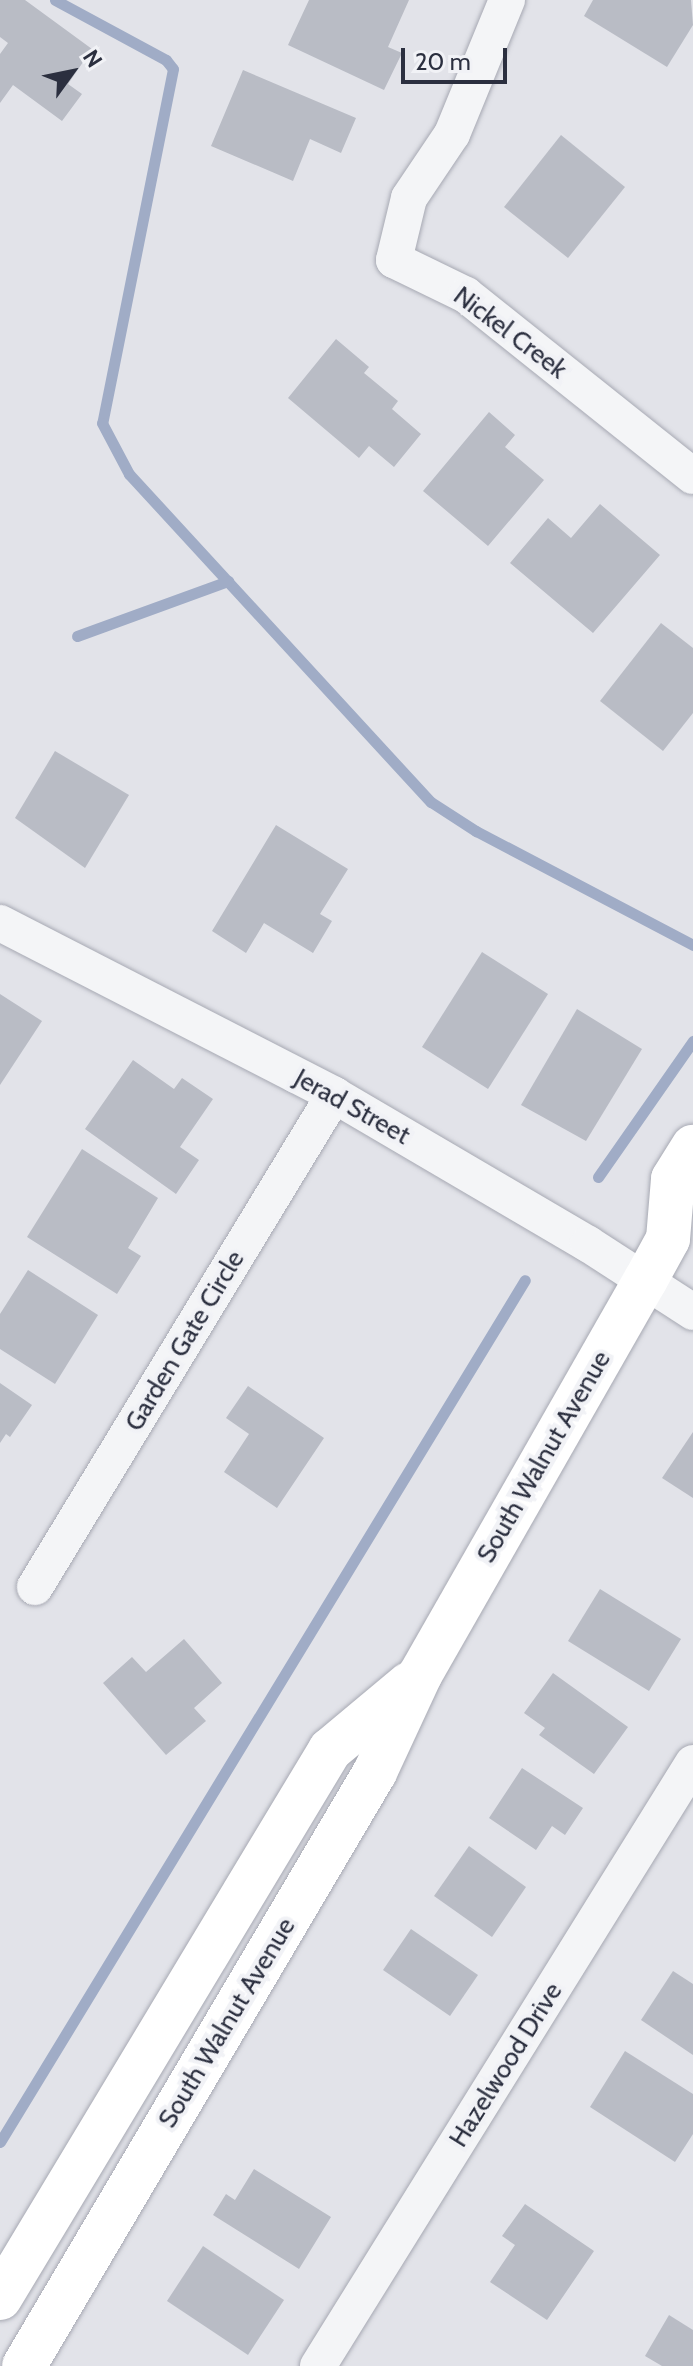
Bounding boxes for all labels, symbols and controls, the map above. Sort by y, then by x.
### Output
north arrow [32,32,112,112]
scale bar [405,32,511,82]
text: N [77,45,108,73]
text: 20 m [415,47,471,76]
street label: Nickel Creek [447,280,573,386]
street label: Jerad Street [289,1063,415,1151]
street label: Garden Gate Circle [119,1245,251,1437]
street label: South Walnut Avenue [471,1346,617,1568]
street label: South Walnut Avenue [152,1912,302,2134]
street label: Hazelwood Drive [443,1977,569,2153]

